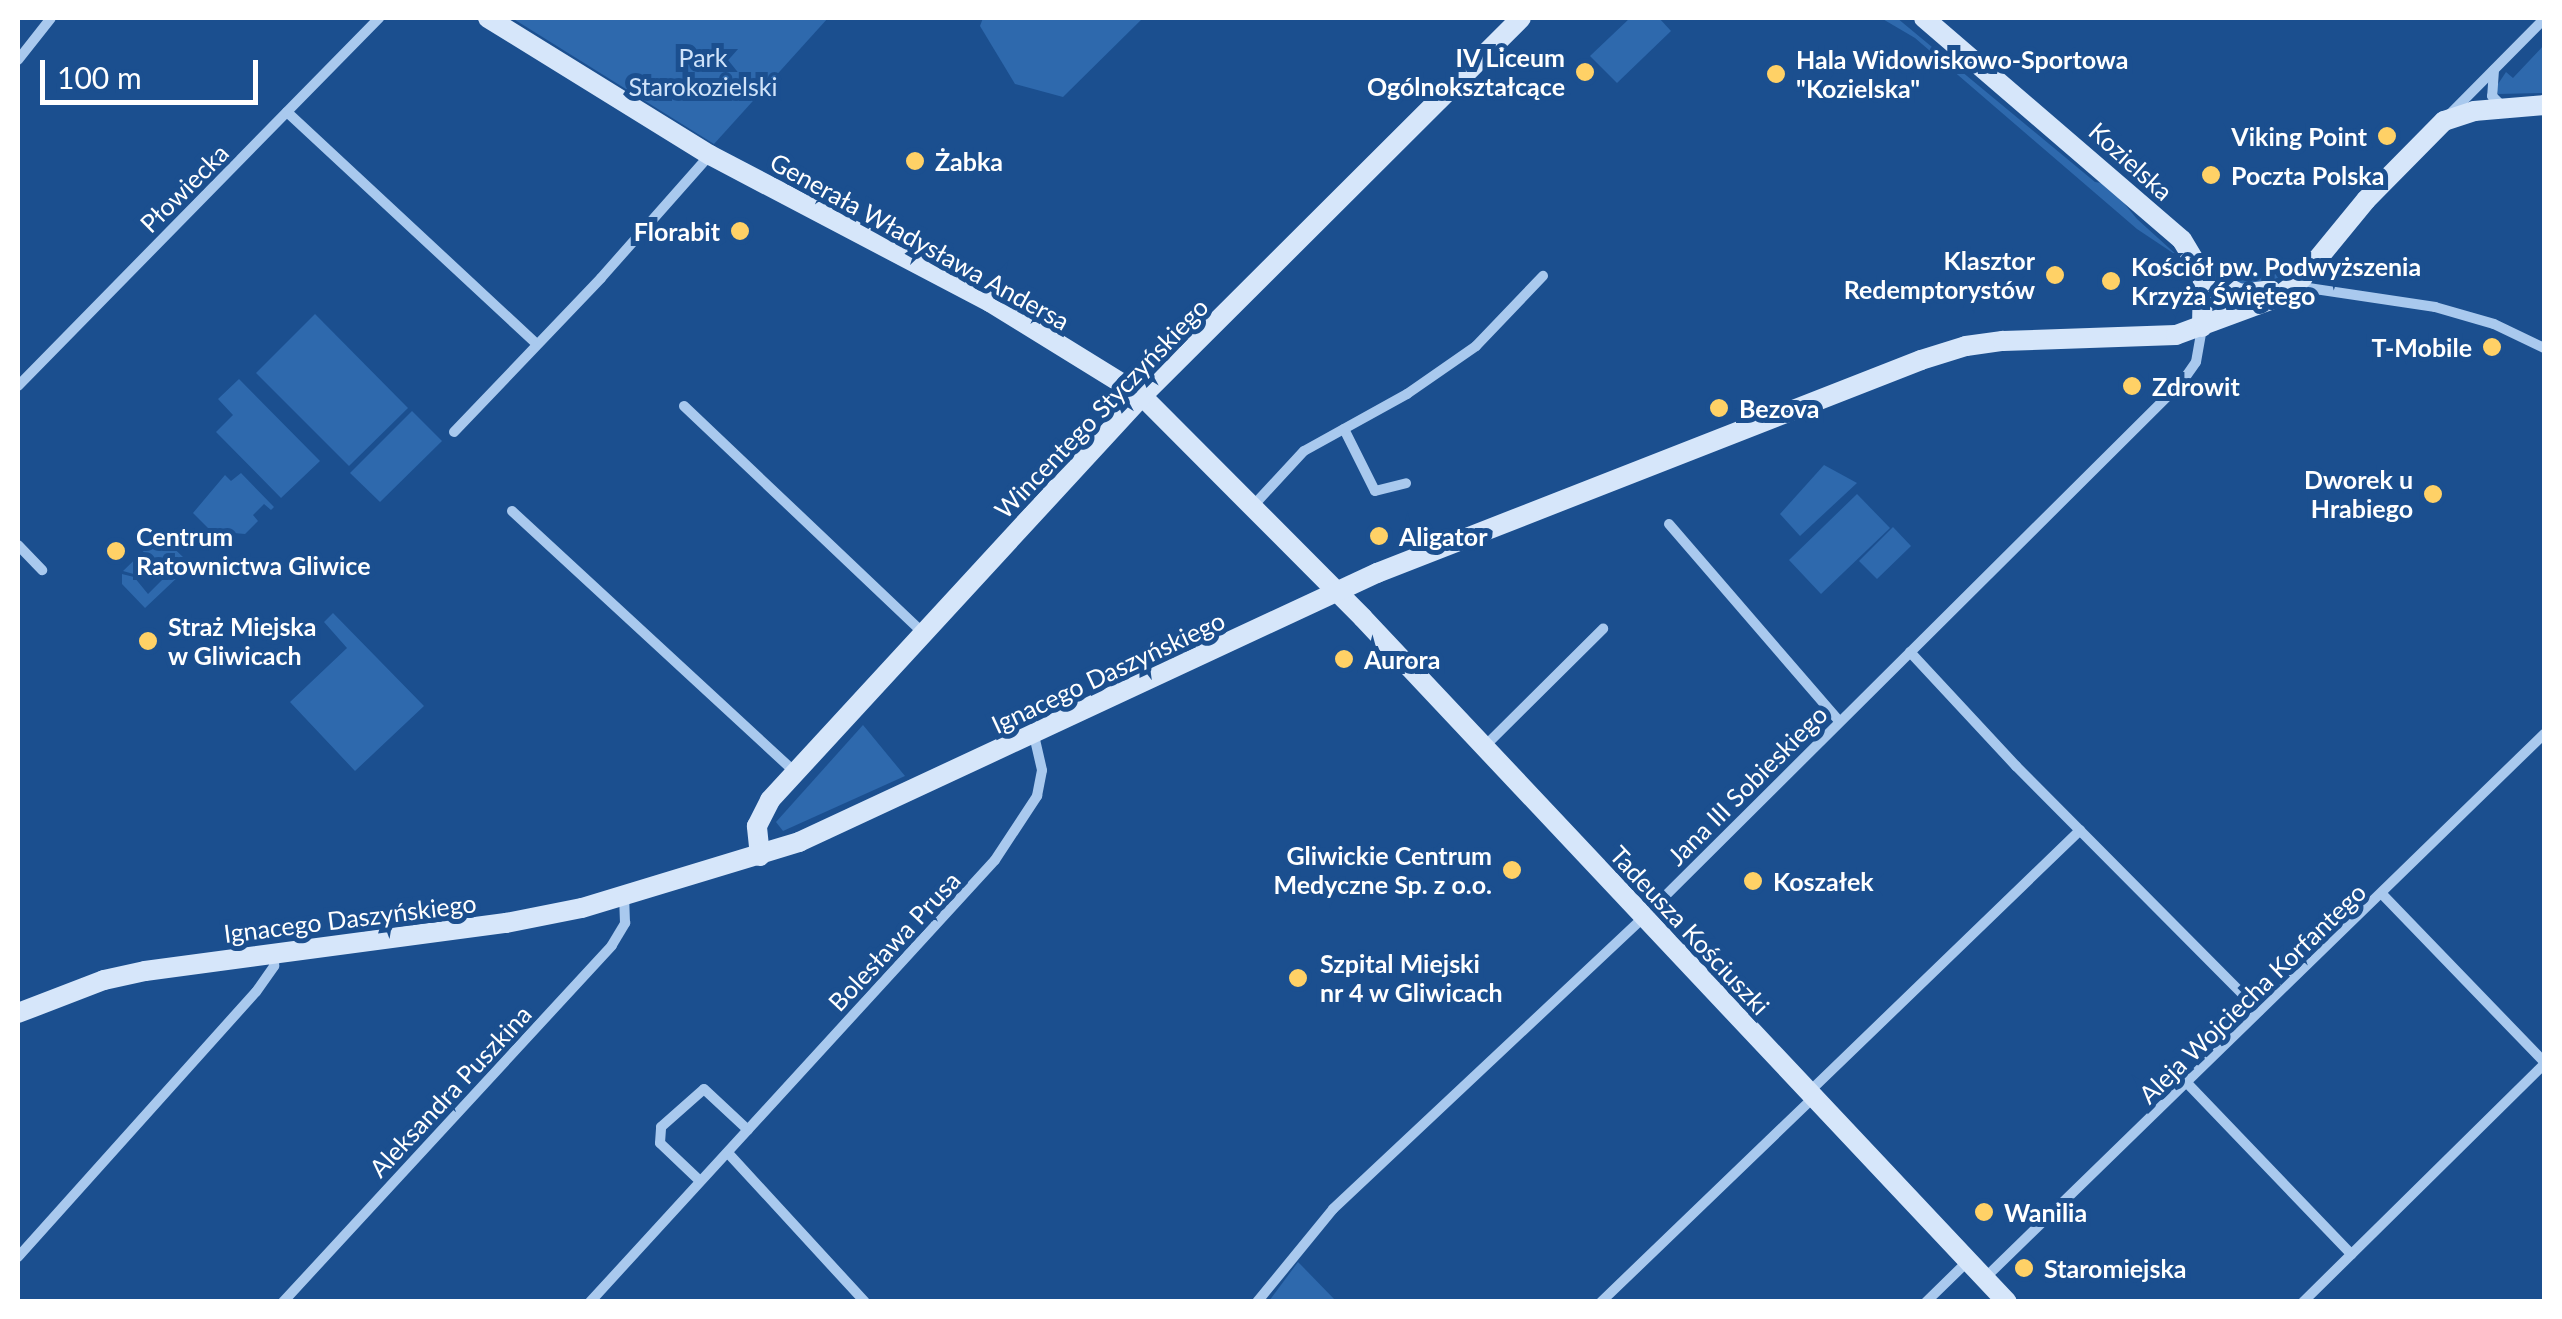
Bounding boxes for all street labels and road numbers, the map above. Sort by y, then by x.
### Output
street label: Kozielska [2083,116,2179,206]
street label: Płowiecka [134,138,234,238]
street label: Generała Władysława Andersa [765,146,1075,336]
street label: Wincentego Styczyńskiego [988,292,1214,524]
street label: Ignacego Daszyńskiego [987,605,1229,739]
street label: Jana III Sobieskiego [1661,699,1833,871]
street label: Tadeusza Kościuszki [1604,839,1776,1021]
street label: Bolesława Prusa [822,865,966,1017]
street label: Aleja Wojciecha Korfantego [2132,877,2372,1109]
street label: Ignacego Daszyńskiego [222,888,478,948]
street label: Aleksandra Puszkina [363,999,537,1183]

